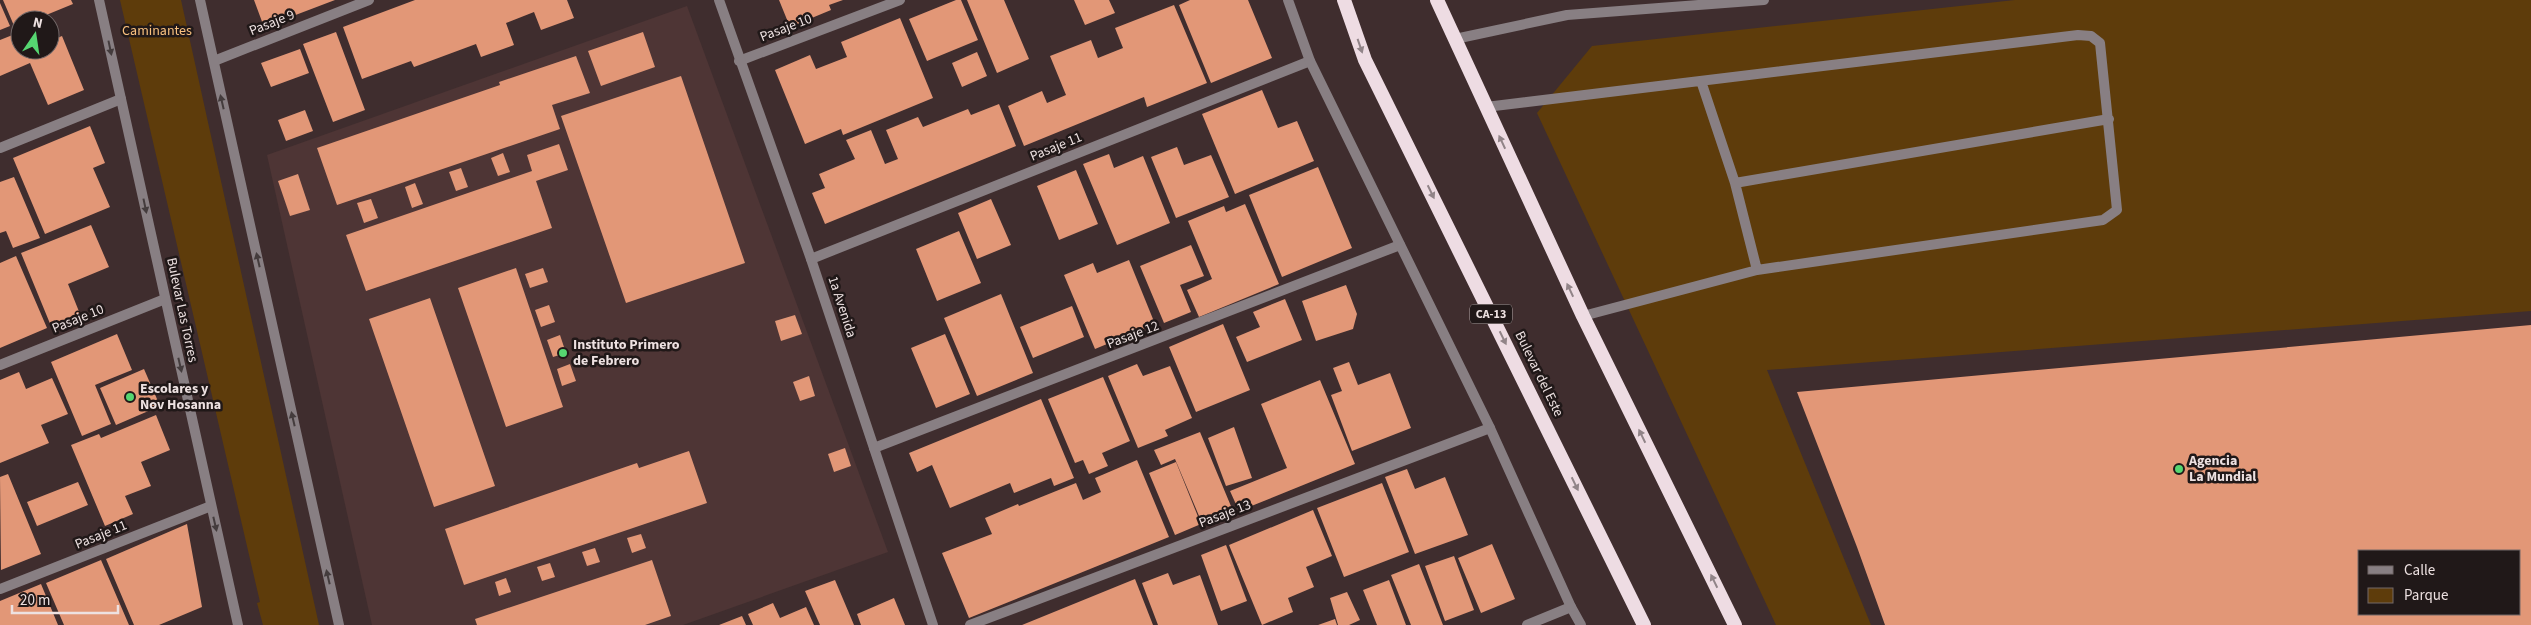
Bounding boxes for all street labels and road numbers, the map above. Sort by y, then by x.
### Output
street label: Pasaje 9 [246,5,298,41]
street label: Pasaje 10 [757,9,815,47]
street label: Pasaje 11 [1027,128,1085,166]
street label: Bulevar Las Torres [161,256,203,364]
street label: 1a Avenida [823,274,861,340]
street label: Pasaje 10 [49,300,107,338]
road number: CA-13 [1470,304,1512,324]
street label: Pasaje 12 [1104,316,1162,354]
street label: Bulevar del Este [1510,328,1568,420]
street label: Pasaje 13 [1196,495,1254,533]
street label: Pasaje 11 [72,516,130,554]

